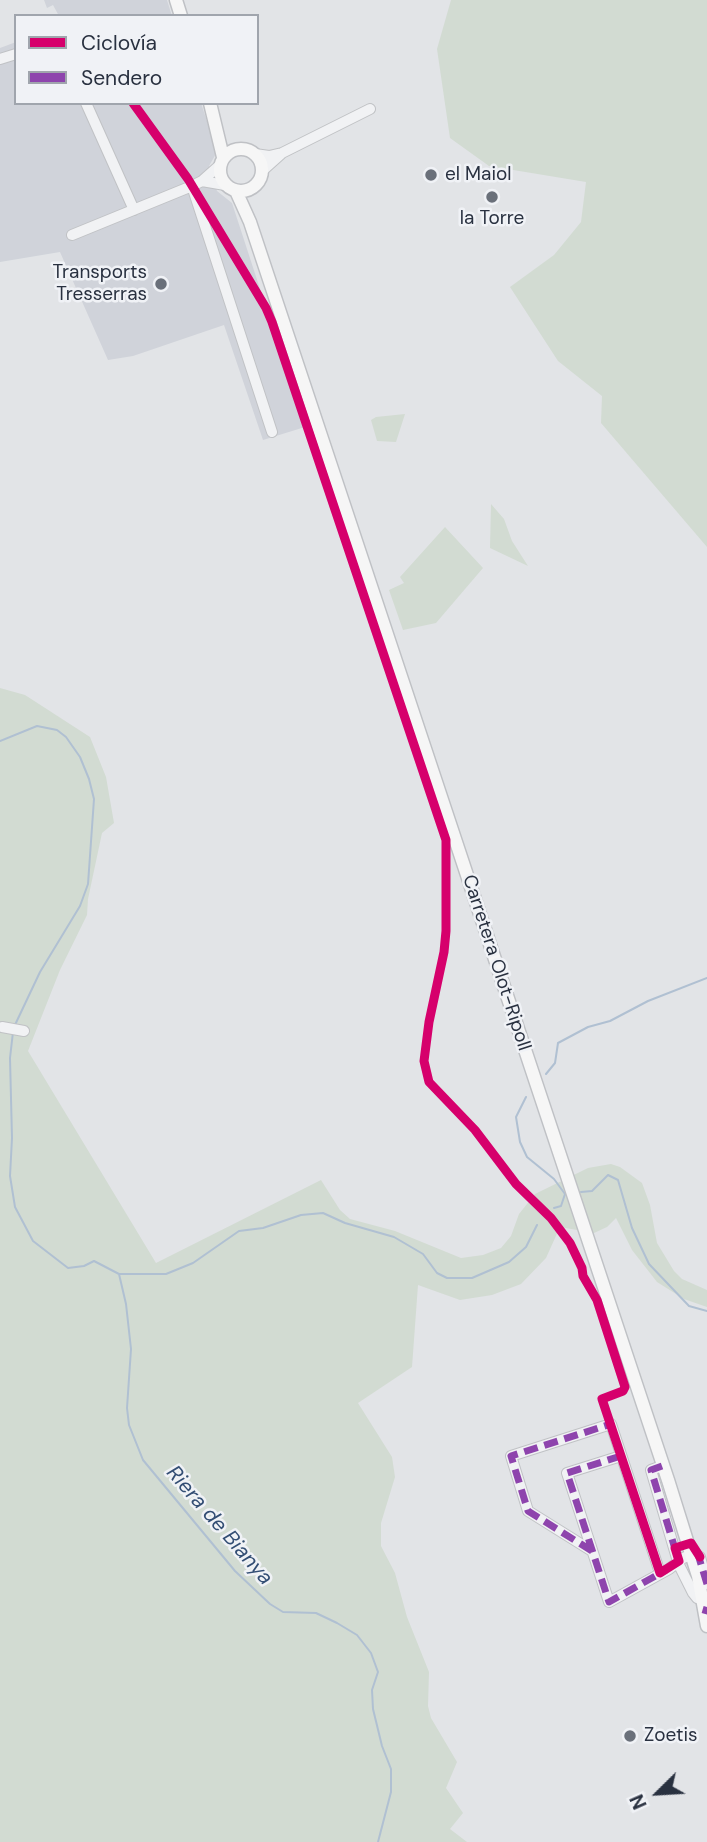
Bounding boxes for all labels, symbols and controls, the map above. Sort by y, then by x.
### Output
legend [14,14,259,105]
text: Ciclovía [81,29,157,57]
text: Sendero [81,64,162,92]
place label: el Maiol [445,164,511,186]
marker: el Maiol [423,167,439,183]
marker: la Torre [484,189,500,205]
place label: la Torre [460,208,524,230]
place label: Transports Tresserras [52,262,147,306]
marker: Transports Tresserras [153,276,169,292]
street label: Carretera Olot-Ripoll [457,872,535,1054]
water label: Riera de Bianya [160,1461,278,1591]
place label: Zoetis [644,1725,698,1747]
marker: Zoetis [622,1728,638,1744]
north arrow [623,1758,693,1828]
text: N [624,1790,653,1813]

